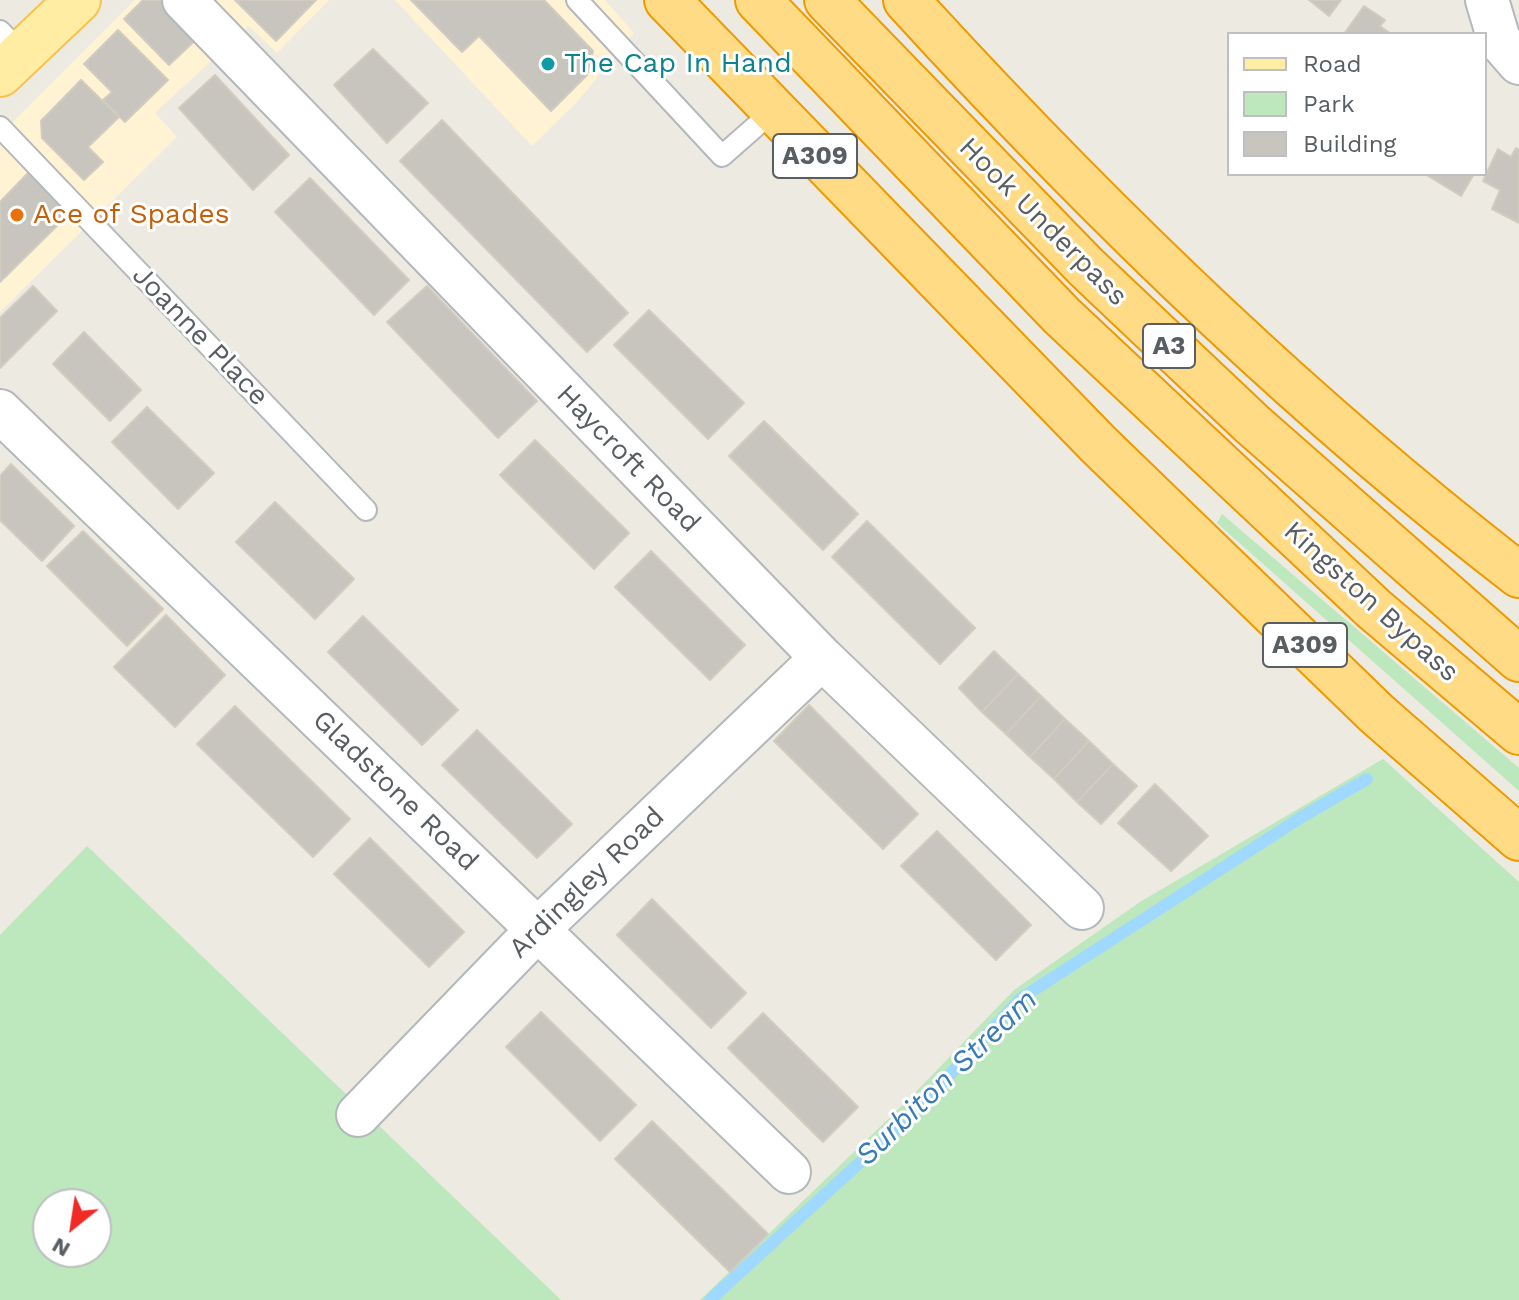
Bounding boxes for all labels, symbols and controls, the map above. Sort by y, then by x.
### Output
legend [1227,32,1487,176]
place label: The Cap In Hand [564,47,792,81]
text: Road [1303,50,1362,78]
marker: The Cap In Hand [539,55,557,73]
text: Park [1303,90,1355,118]
text: Building [1303,130,1396,158]
street label: Hook Underpass [952,131,1134,313]
road number: A309 [773,134,857,178]
place label: Ace of Spades [33,198,229,232]
marker: Ace of Spades [8,206,26,224]
street label: Joanne Place [125,259,275,413]
road number: A3 [1143,324,1195,368]
street label: Haycroft Road [549,378,707,540]
street label: Kingston Bypass [1277,515,1465,689]
road number: A309 [1263,623,1347,667]
street label: Gladstone Road [305,704,485,878]
street label: Ardingley Road [502,800,672,966]
water label: Surbiton Stream [849,982,1045,1174]
north arrow [32,1188,112,1268]
text: N [47,1233,74,1262]

